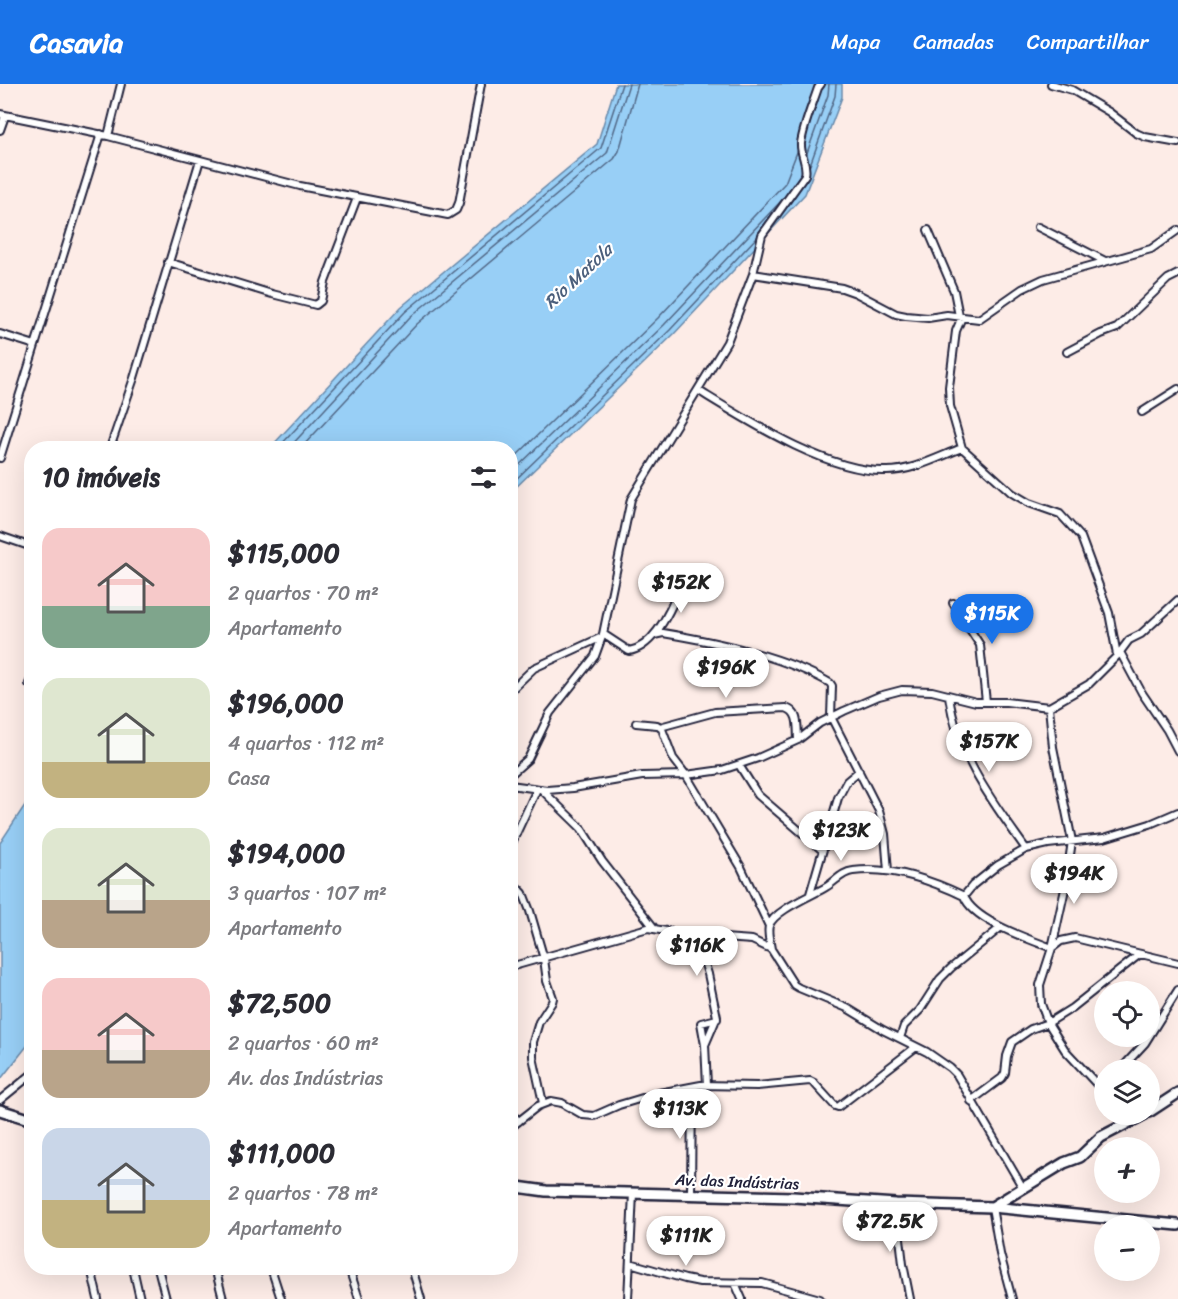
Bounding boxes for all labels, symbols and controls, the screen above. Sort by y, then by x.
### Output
text: Casavia [30,18,123,67]
text: Mapa [831,23,880,61]
text: Camadas [913,23,994,61]
text: Compartilhar [1027,23,1148,61]
water label: Rio Matola [536,234,622,317]
text: 10 imóveis [42,454,160,500]
icon: filters [467,461,500,494]
text: $115,000 [228,530,340,576]
icon: home [90,552,162,624]
pin: $152K [639,563,723,614]
text: $152K [652,565,710,600]
text: 2 quartos · 70 m² [228,576,379,611]
pin: $115K [950,594,1034,645]
text: $115K [965,596,1020,631]
text: Apartamento [228,611,342,646]
pin: $196K [684,648,768,699]
text: $196K [697,650,755,685]
text: $196,000 [228,680,344,726]
icon: home [90,702,162,774]
pin: $157K [947,722,1031,773]
text: $157K [960,724,1018,759]
text: 4 quartos · 112 m² [228,726,384,761]
text: Casa [228,761,270,796]
pin: $123K [799,811,883,862]
text: $123K [813,813,869,848]
text: $194,000 [228,830,345,876]
icon: home [90,852,162,924]
pin: $194K [1032,854,1116,905]
text: $194K [1045,856,1103,891]
text: 3 quartos · 107 m² [228,876,387,911]
text: Apartamento [228,911,342,946]
pin: $116K [655,926,739,977]
text: $116K [670,928,724,963]
text: $72,500 [228,980,331,1026]
map controls [1094,981,1160,1281]
button: locate [1094,981,1160,1047]
icon: home [90,1002,162,1074]
text: 2 quartos · 60 m² [228,1026,379,1061]
button: layers [1094,1059,1160,1125]
text: Av. das Indústrias [228,1061,383,1096]
pin: $113K [638,1089,722,1140]
text: $113K [653,1091,707,1126]
text: $111,000 [228,1130,335,1176]
button: + [1094,1137,1160,1203]
icon: home [90,1152,162,1224]
street label: Av. das Indústrias [674,1165,800,1198]
text: 2 quartos · 78 m² [228,1176,378,1211]
pin: $72.5K [841,1202,939,1253]
text: $72.5K [857,1204,923,1239]
text: Apartamento [228,1211,342,1246]
button: − [1094,1215,1160,1281]
pin: $111K [644,1216,728,1267]
text: $111K [660,1218,712,1253]

